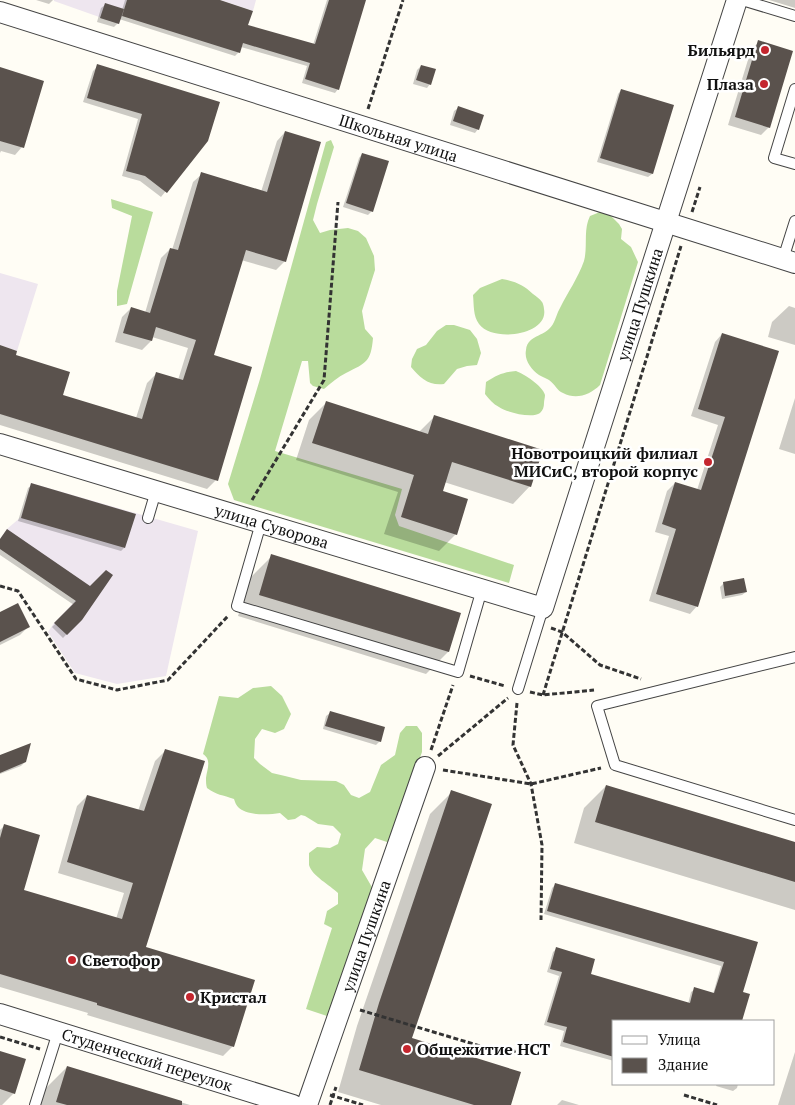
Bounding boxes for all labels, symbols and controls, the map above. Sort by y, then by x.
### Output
place label: Бильярд [688,39,755,61]
marker: Бильярд [759,44,771,56]
place label: Плаза [707,73,754,95]
marker: Плаза [758,78,770,90]
street label: Школьная улица [337,109,461,167]
street label: улица Пушкина [611,245,668,364]
place label: Новотроицкий филиал МИСиС, второй корпус [511,442,698,482]
marker: Новотроицкий филиал МИСиС, второй корпус [702,456,714,468]
street label: улица Суворова [211,498,331,554]
street label: улица Пушкина [336,877,396,996]
place label: Светофор [82,949,160,971]
marker: Светофор [66,954,78,966]
place label: Кристал [200,986,267,1008]
marker: Кристал [184,991,196,1003]
legend [612,1020,775,1085]
street label: Студенческий переулок [59,1023,236,1097]
text: Улица [658,1029,701,1049]
place label: Общежитие НСТ [417,1038,551,1060]
marker: Общежитие НСТ [401,1043,413,1055]
text: Здание [658,1054,708,1074]

